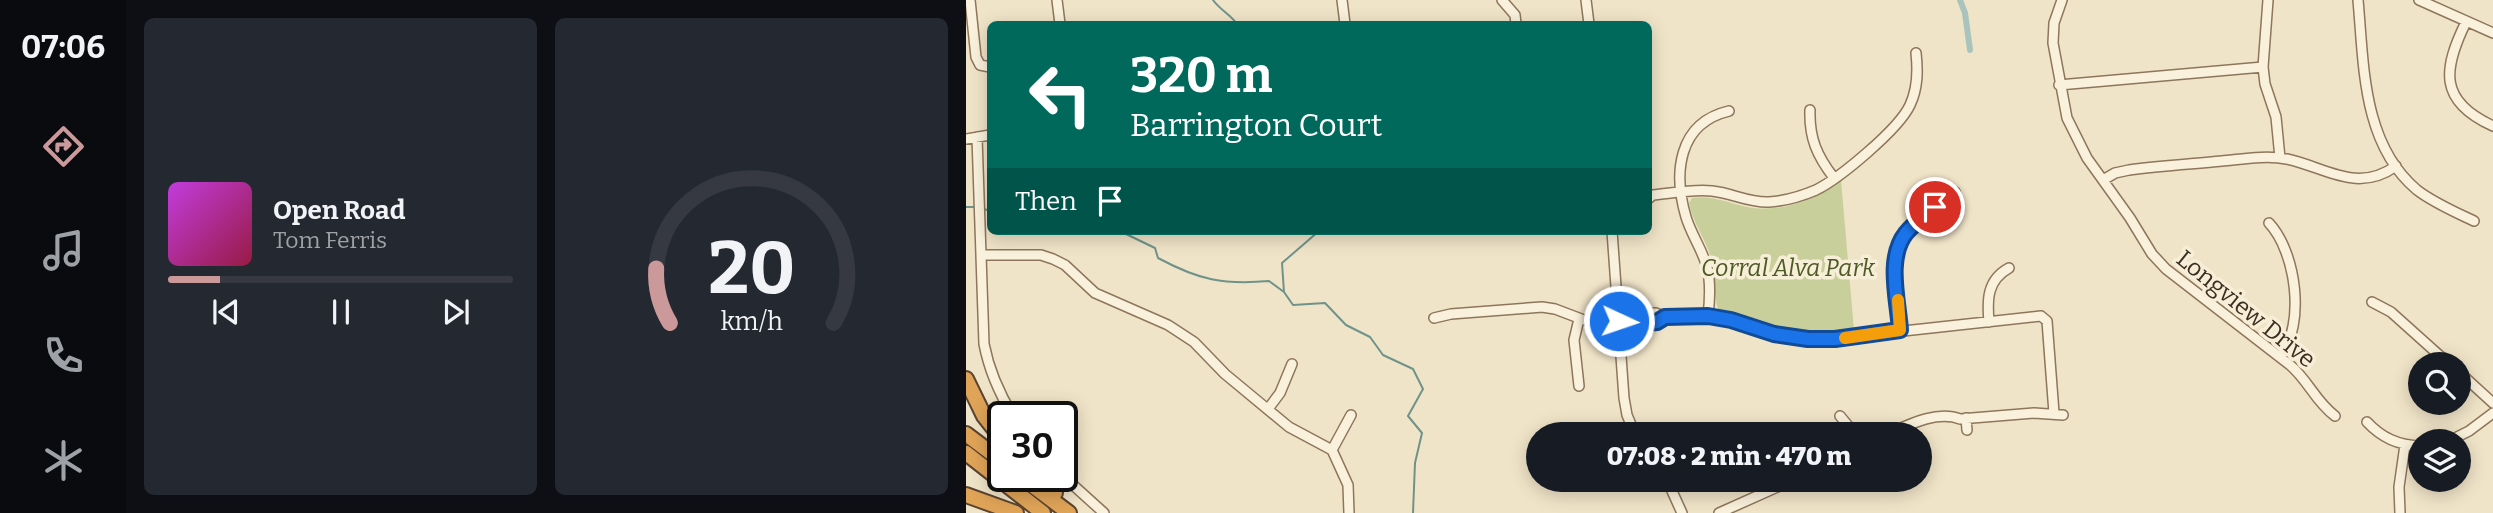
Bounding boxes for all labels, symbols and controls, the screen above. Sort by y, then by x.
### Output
text: 07:06 [21,28,105,66]
text: 320 m [1130,46,1273,105]
icon: left [1015,49,1106,140]
text: Barrington Court [1130,106,1382,144]
icon: directions [39,122,88,171]
pin [1905,177,1965,237]
icon: arrive [1091,182,1129,220]
text: Then [1015,186,1077,217]
icon: arrive [1916,188,1954,226]
text: Open Road [273,195,405,226]
text: 20 [708,225,795,312]
icon: music [39,226,88,275]
text: Tom Ferris [273,226,387,254]
street label: Longview Drive [2171,244,2321,374]
park label: Corral Alva Park [1701,254,1876,282]
position arrow [1582,284,1656,358]
icon: previous [207,293,245,331]
icon: pause [322,293,360,331]
icon: next [437,293,475,331]
text: km/h [721,306,783,336]
icon: phone [39,331,88,380]
map controls [2408,352,2471,492]
button: search [2408,352,2471,415]
speed limit sign: 30 [987,401,1078,492]
button: layers [2408,429,2471,492]
icon: climate [39,436,88,485]
text: 07:08 · 2 min · 470 m [1607,441,1851,472]

